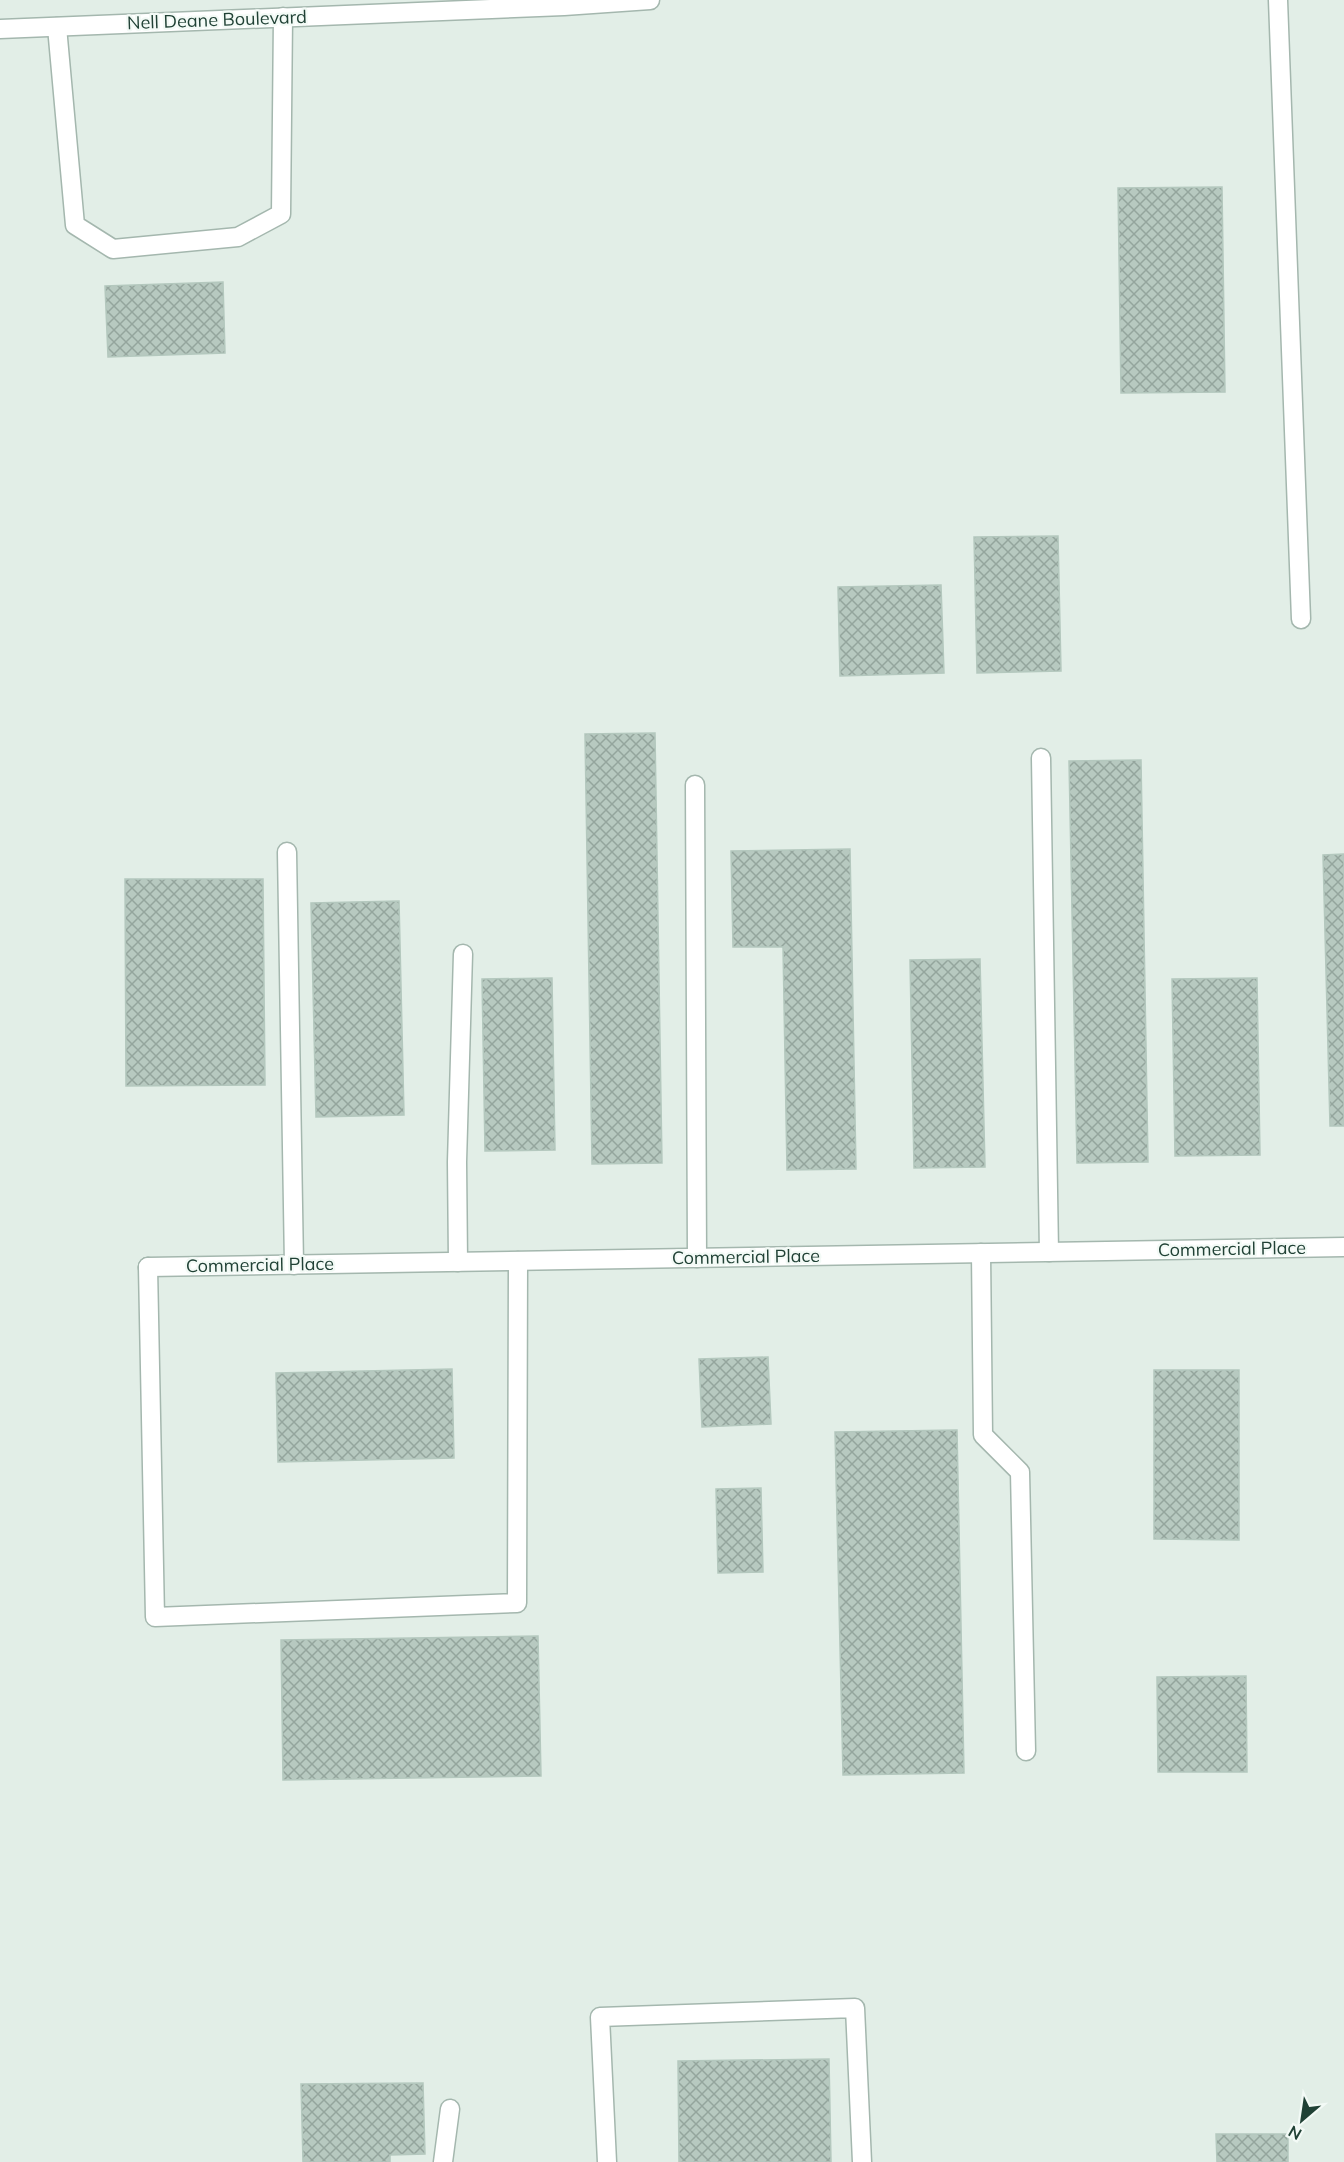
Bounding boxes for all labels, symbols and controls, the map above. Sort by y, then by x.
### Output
street label: Nell Deane Boulevard [127,5,307,34]
street label: Commercial Place [1158,1236,1306,1261]
street label: Commercial Place [672,1244,820,1269]
street label: Commercial Place [186,1252,334,1277]
north arrow [1272,2090,1332,2150]
text: N [1285,2121,1305,2145]

